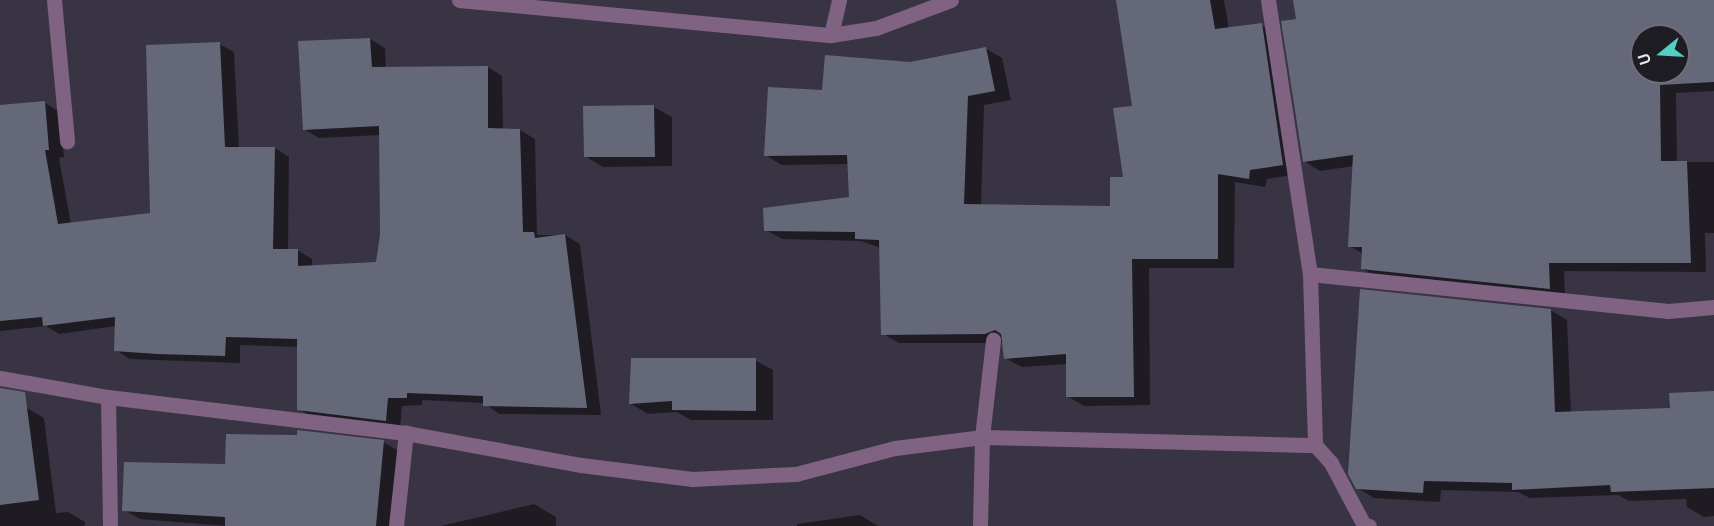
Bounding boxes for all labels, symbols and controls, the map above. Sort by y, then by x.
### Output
north arrow [1630,24,1690,84]
text: U [1633,51,1656,67]

